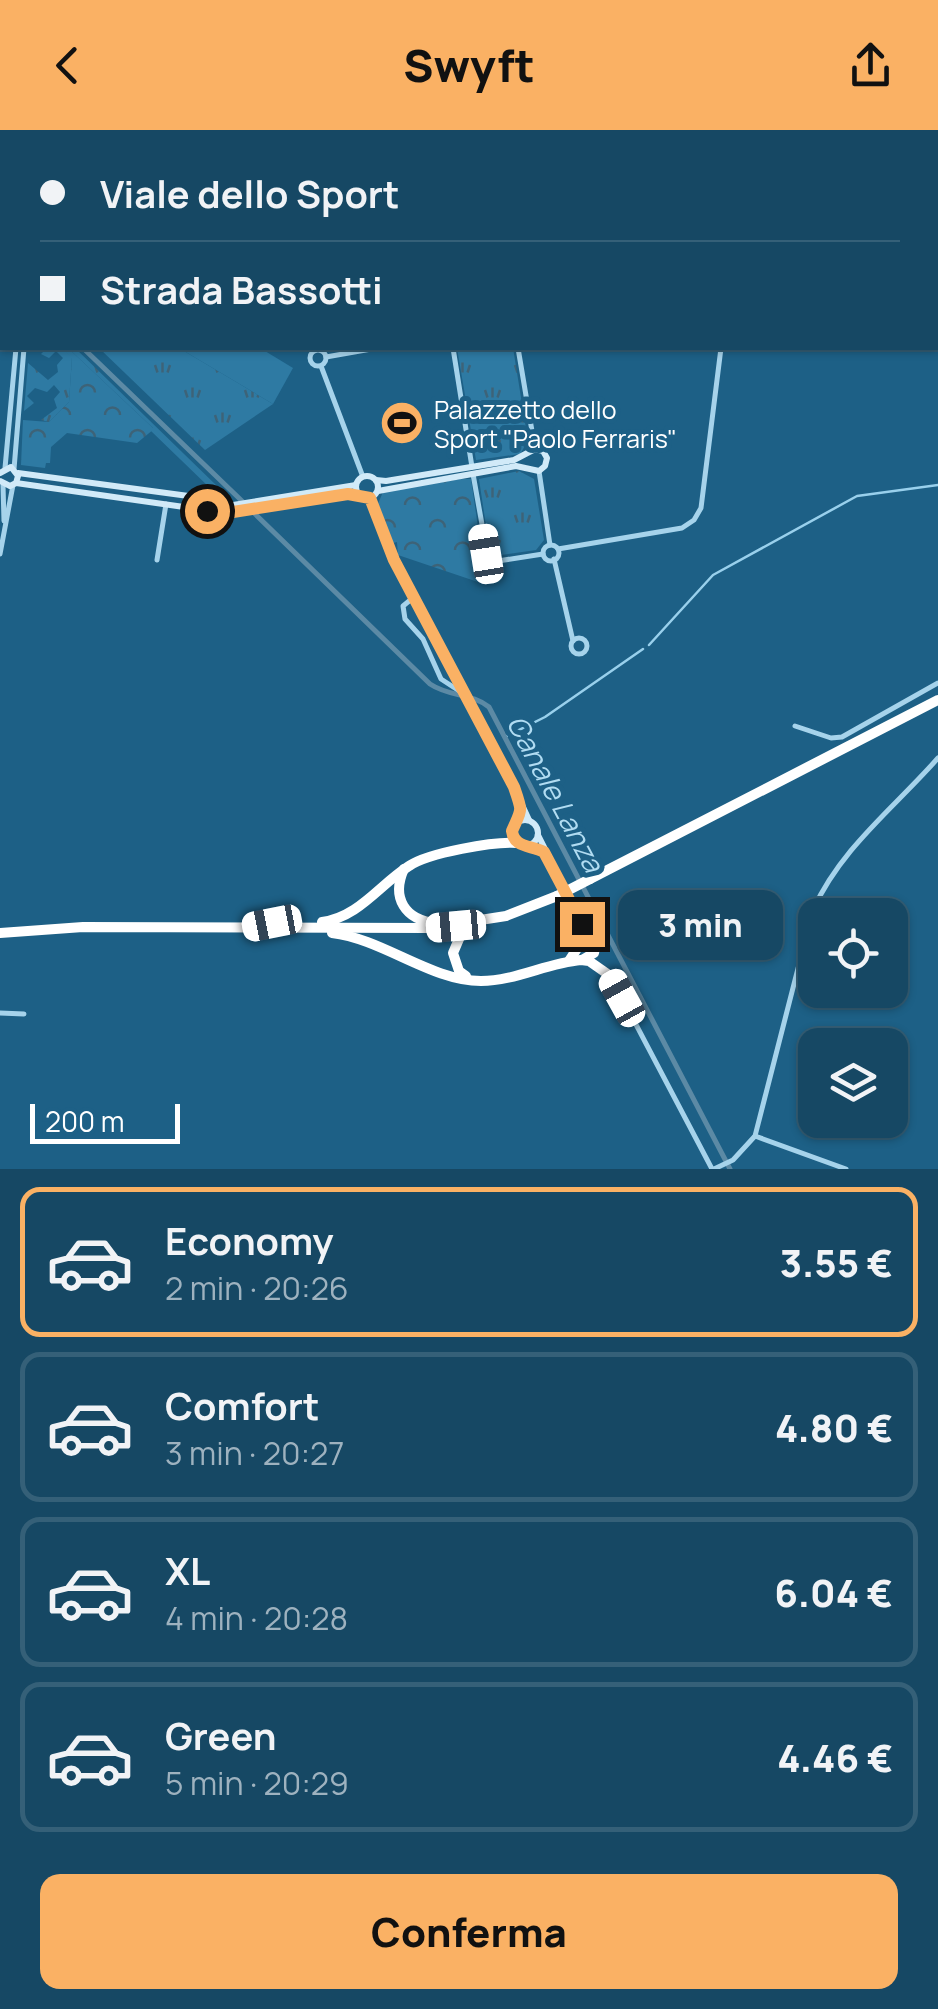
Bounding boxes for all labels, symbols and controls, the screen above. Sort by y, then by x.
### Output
text: Swyft [403,34,535,96]
icon: back [40,38,95,93]
icon: share [843,38,898,93]
text: Viale dello Sport [100,167,399,219]
text: Strada Bassotti [100,263,383,315]
place label: Palazzetto dello Sport "Paolo Ferraris" [434,392,677,456]
sports icon: Palazzetto dello Sport "Paolo Ferraris" [379,400,425,446]
route start [185,489,230,534]
car [466,522,506,586]
water label: Canale Lanza [499,708,614,879]
callout: 3 min [617,889,782,959]
map controls [798,898,908,1138]
button: locate [798,898,908,1008]
route end [560,902,605,947]
car [240,903,304,943]
text: 3 min [658,903,743,947]
car [425,908,487,944]
car [594,964,650,1032]
button: layers [798,1028,908,1138]
scale bar [30,1099,180,1144]
text: 200 m [45,1102,124,1140]
text: Economy [165,1214,334,1266]
icon: car [45,1217,135,1307]
text: 3.55 € [780,1236,893,1288]
text: 2 min · 20:26 [165,1266,349,1310]
text: Comfort [165,1379,319,1431]
icon: car [45,1382,135,1472]
text: 4.80 € [775,1401,893,1453]
text: 3 min · 20:27 [165,1431,344,1475]
text: XL [165,1544,210,1596]
icon: car [45,1547,135,1637]
text: 6.04 € [774,1566,893,1618]
text: 4 min · 20:28 [165,1596,348,1640]
text: Green [165,1709,277,1761]
icon: car [45,1712,135,1802]
text: 4.46 € [777,1731,893,1783]
text: 5 min · 20:29 [165,1761,349,1805]
button: Conferma [40,1874,898,1989]

